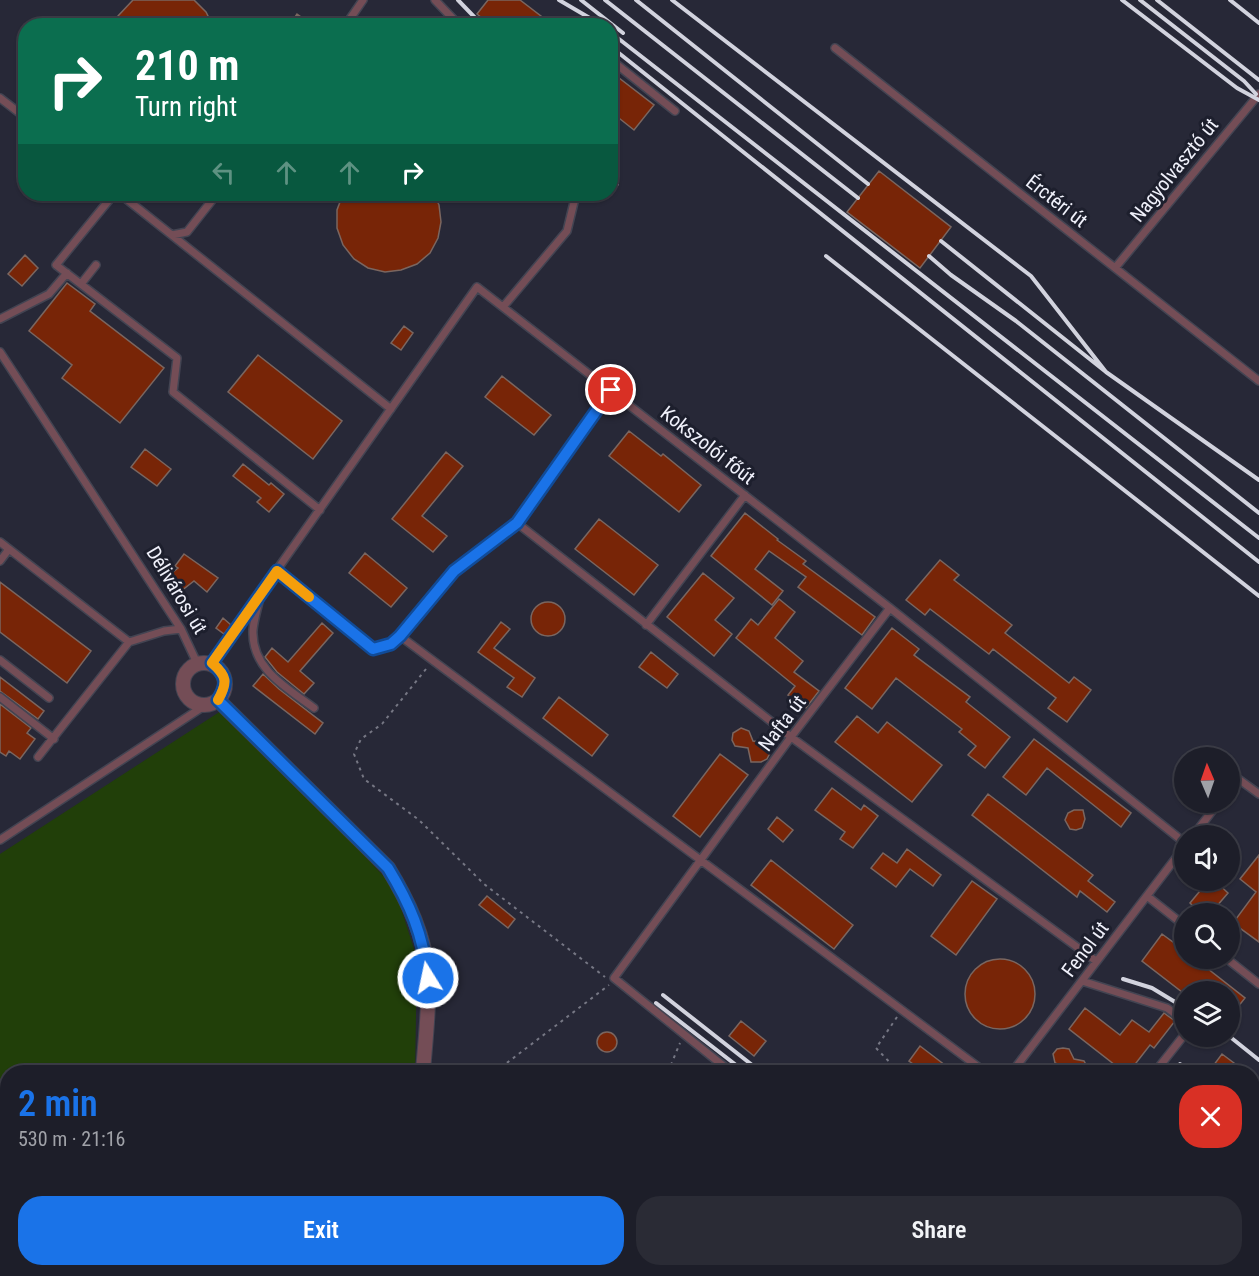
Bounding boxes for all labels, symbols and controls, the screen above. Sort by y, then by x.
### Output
text: 210 m [135,41,240,90]
icon: right [36,42,114,120]
text: Turn right [135,91,237,123]
street label: Nagyolvasztó út [1125,113,1223,227]
icon: left [207,156,240,189]
icon: ahead [270,156,303,189]
icon: ahead [333,156,366,189]
icon: right [396,156,429,189]
street label: Érctéri út [1022,170,1093,232]
pin [585,364,636,415]
icon: arrive [594,373,627,406]
street label: Kokszolói főút [656,401,760,489]
street label: Délivárosi út [142,542,213,638]
street label: Nafta út [753,690,811,756]
north arrow [1174,747,1240,813]
map controls [1174,747,1240,1047]
button: sound [1174,825,1240,891]
button: search [1174,903,1240,969]
street label: Fenol út [1056,916,1114,981]
position arrow [396,946,460,1010]
button: layers [1174,981,1240,1047]
text: 2 min [18,1083,98,1125]
button: close [1179,1085,1242,1148]
text: 530 m · 21:16 [18,1127,125,1151]
button: Exit [18,1196,624,1265]
button: Share [636,1196,1242,1265]

